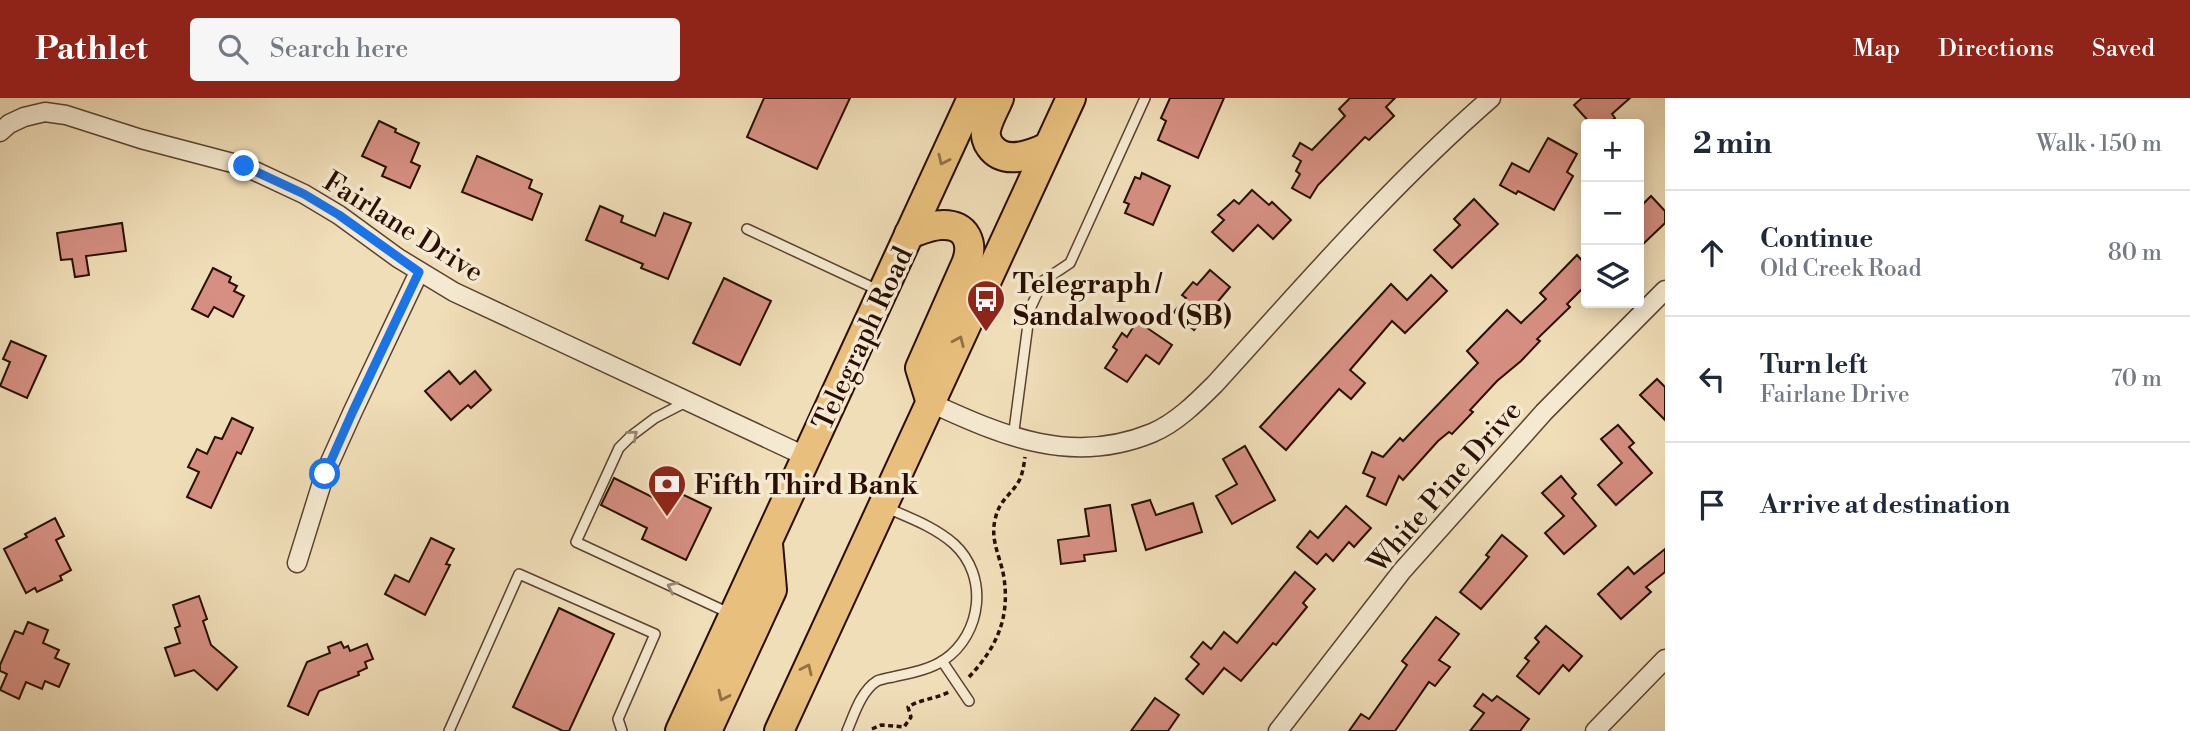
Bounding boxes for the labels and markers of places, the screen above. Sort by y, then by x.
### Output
place label: Telegraph / Sandalwood (SB) [1013,267,1232,334]
bus stop icon: Telegraph / Sandalwood (SB) [965,278,1007,333]
bank icon: Fifth Third Bank [646,463,688,518]
place label: Fifth Third Bank [694,468,919,503]

